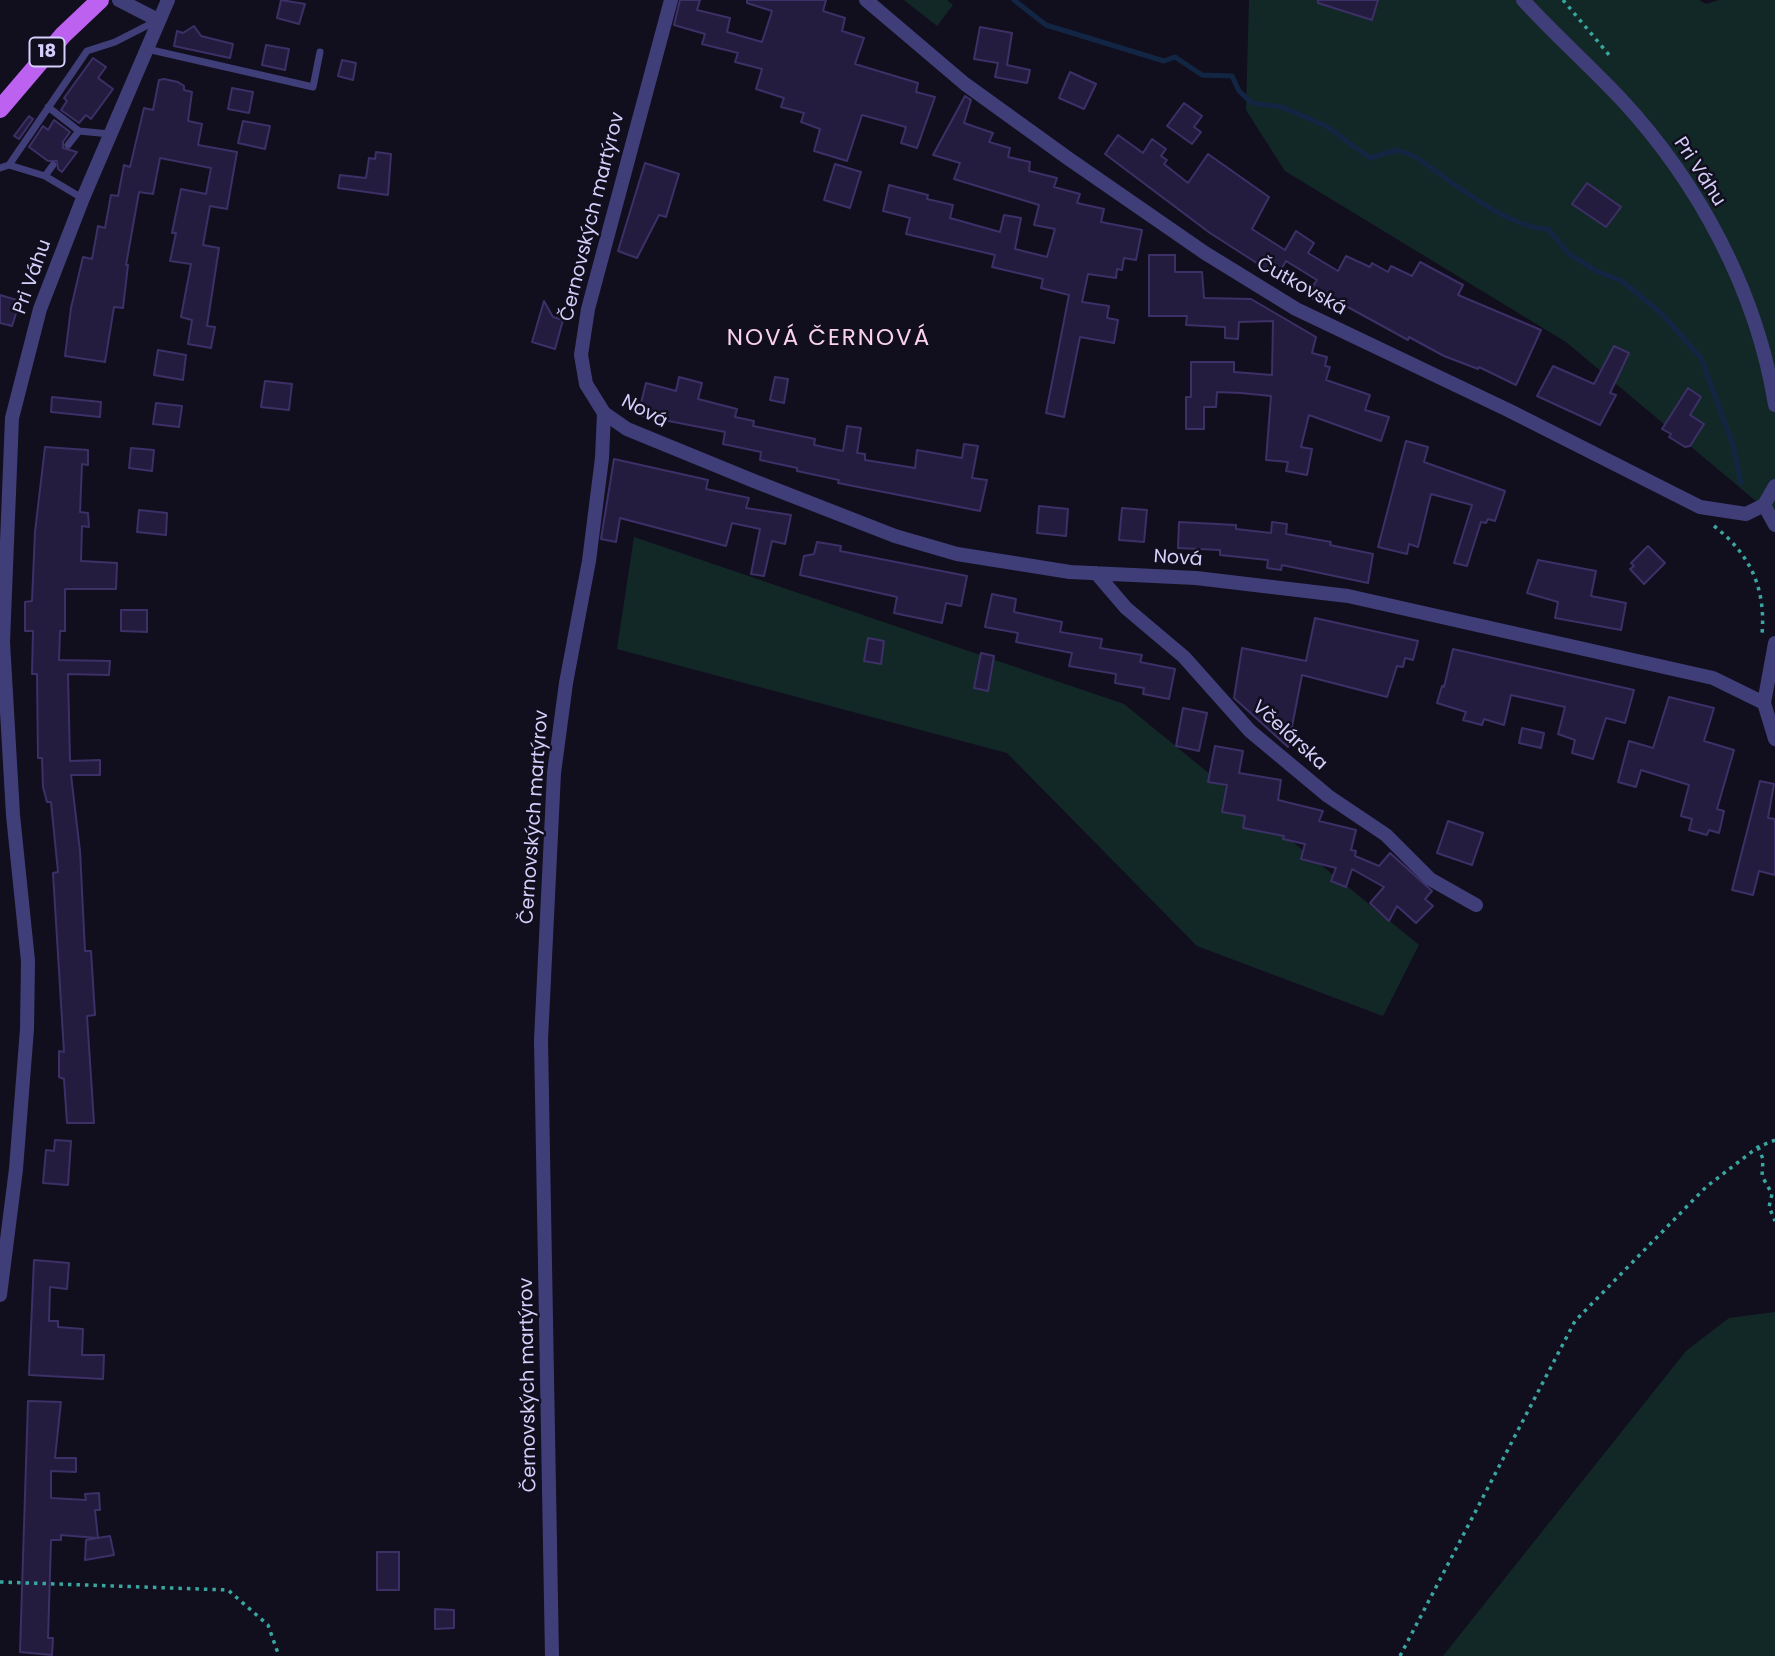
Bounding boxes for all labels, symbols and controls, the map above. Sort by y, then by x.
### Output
road number: 18 [30,38,64,66]
street label: Černovských martýrov [556,110,630,324]
street label: Pri Váhu [1668,133,1730,211]
street label: Pri Váhu [9,237,57,317]
street label: Čutkovská [1252,253,1350,321]
district label: NOVÁ ČERNOVÁ [728,325,930,353]
street label: Nová [617,390,671,434]
street label: Nová [1153,546,1203,572]
street label: Včelárska [1247,696,1331,776]
street label: Černovských martýrov [516,709,554,925]
street label: Černovských martýrov [516,1277,542,1493]

